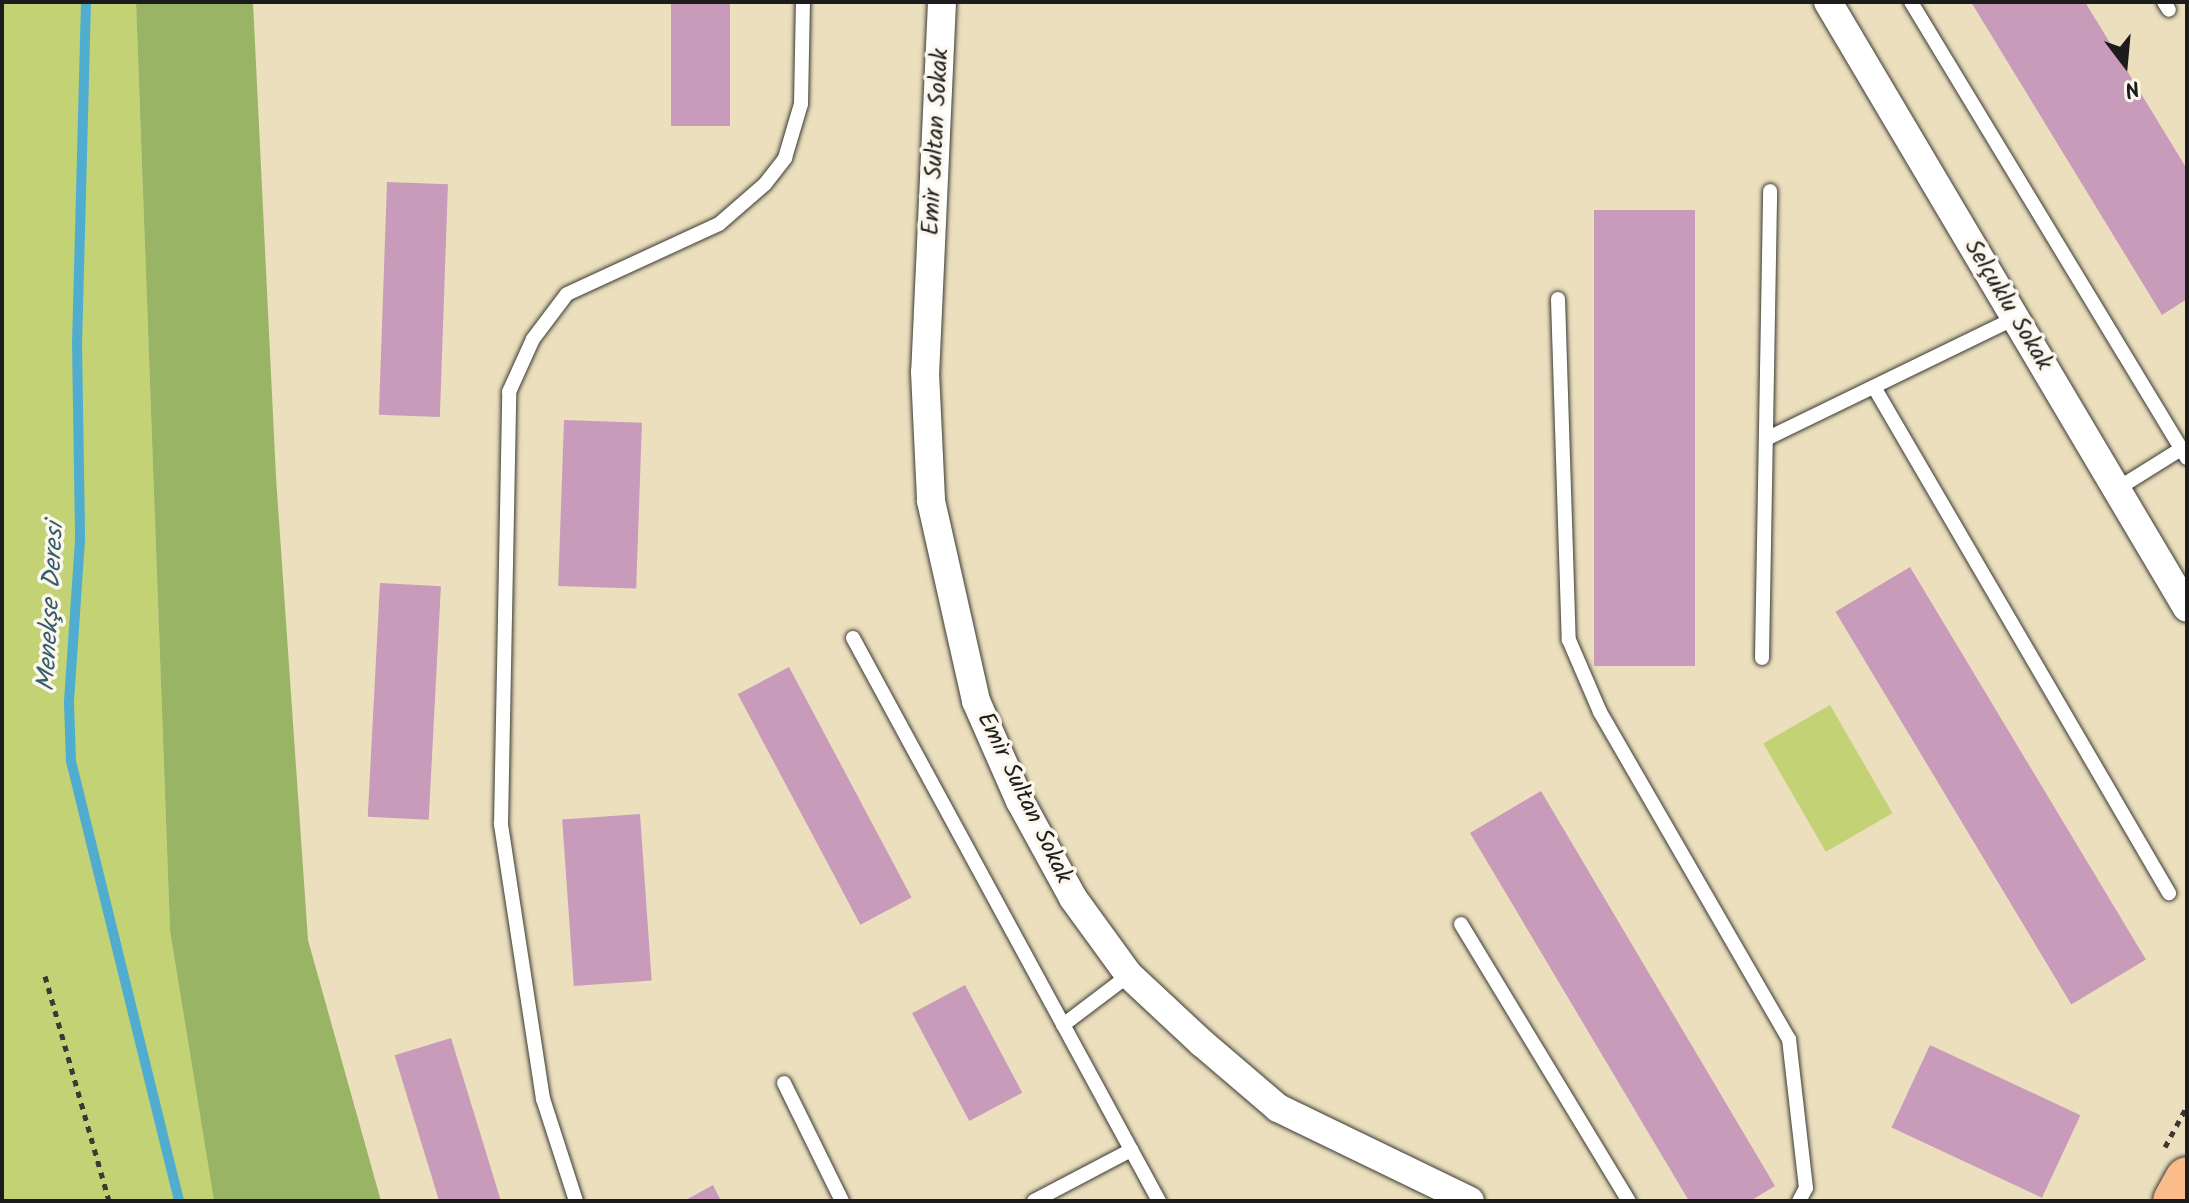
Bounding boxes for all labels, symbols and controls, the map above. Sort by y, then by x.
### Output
north arrow [2085,24,2165,104]
street label: Emir Sultan Sokak [917,48,955,236]
text: N [2120,69,2143,106]
street label: Selçuklu Sokak [1958,234,2058,376]
water label: Menekşe Deresi [32,522,72,692]
street label: Emir Sultan Sokak [970,708,1078,888]

